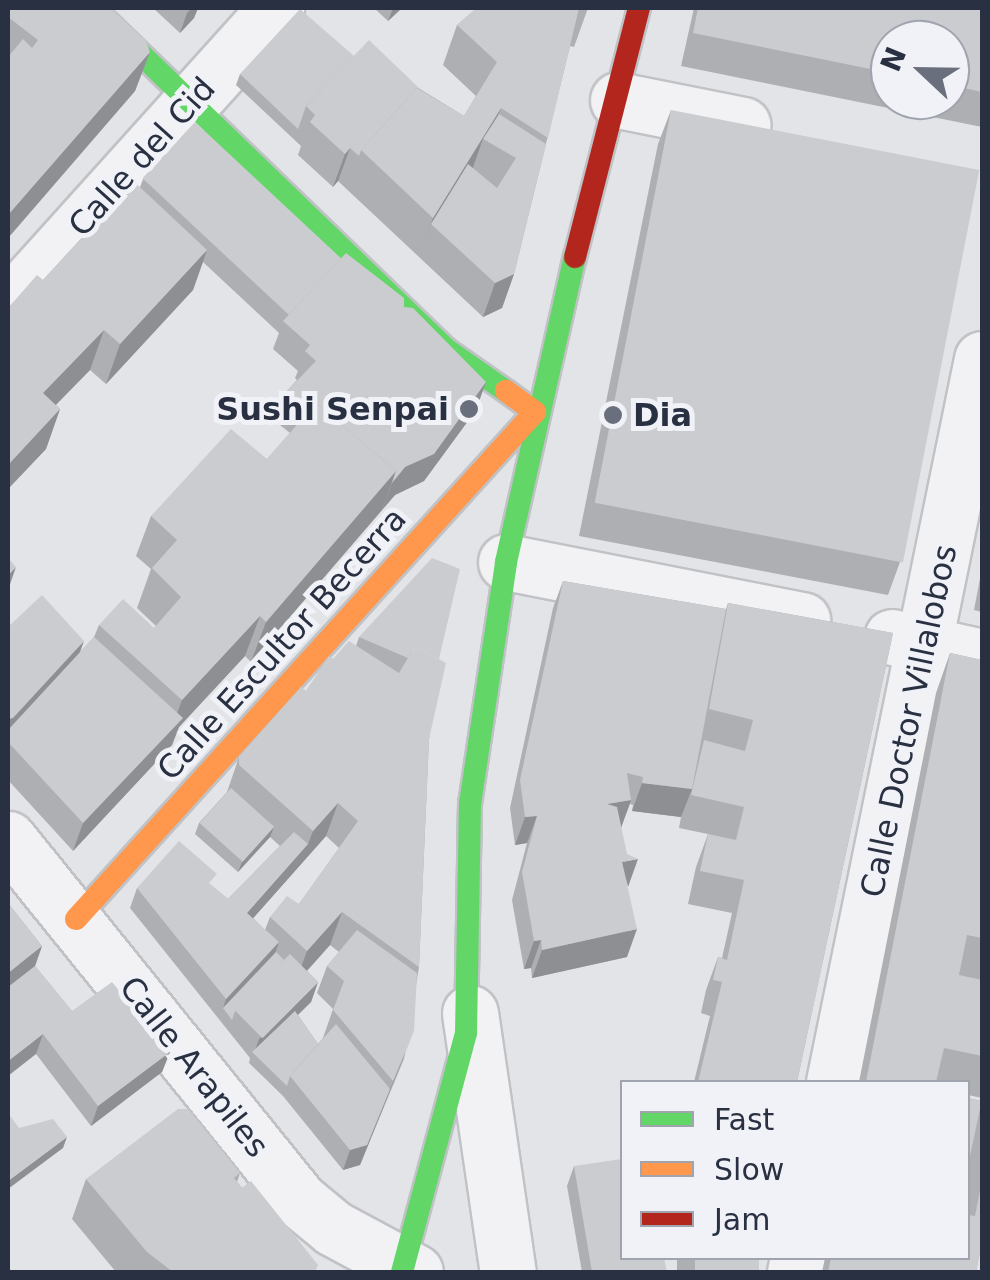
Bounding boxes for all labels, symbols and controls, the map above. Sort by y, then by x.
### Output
north arrow [870,20,970,120]
text: N [874,42,913,76]
street label: Calle del Cid [61,70,223,244]
place label: Sushi Senpai [216,390,449,428]
place label: Dia [633,396,692,434]
marker: Sushi Senpai [458,398,480,420]
marker: Dia [602,404,624,426]
street label: Calle Escultor Becerra [150,500,414,788]
street label: Calle Doctor Villalobos [853,541,965,901]
street label: Calle Arapiles [112,969,276,1165]
legend [620,1080,970,1260]
text: Fast [714,1102,774,1137]
text: Slow [714,1152,784,1187]
text: Jam [714,1202,770,1237]

